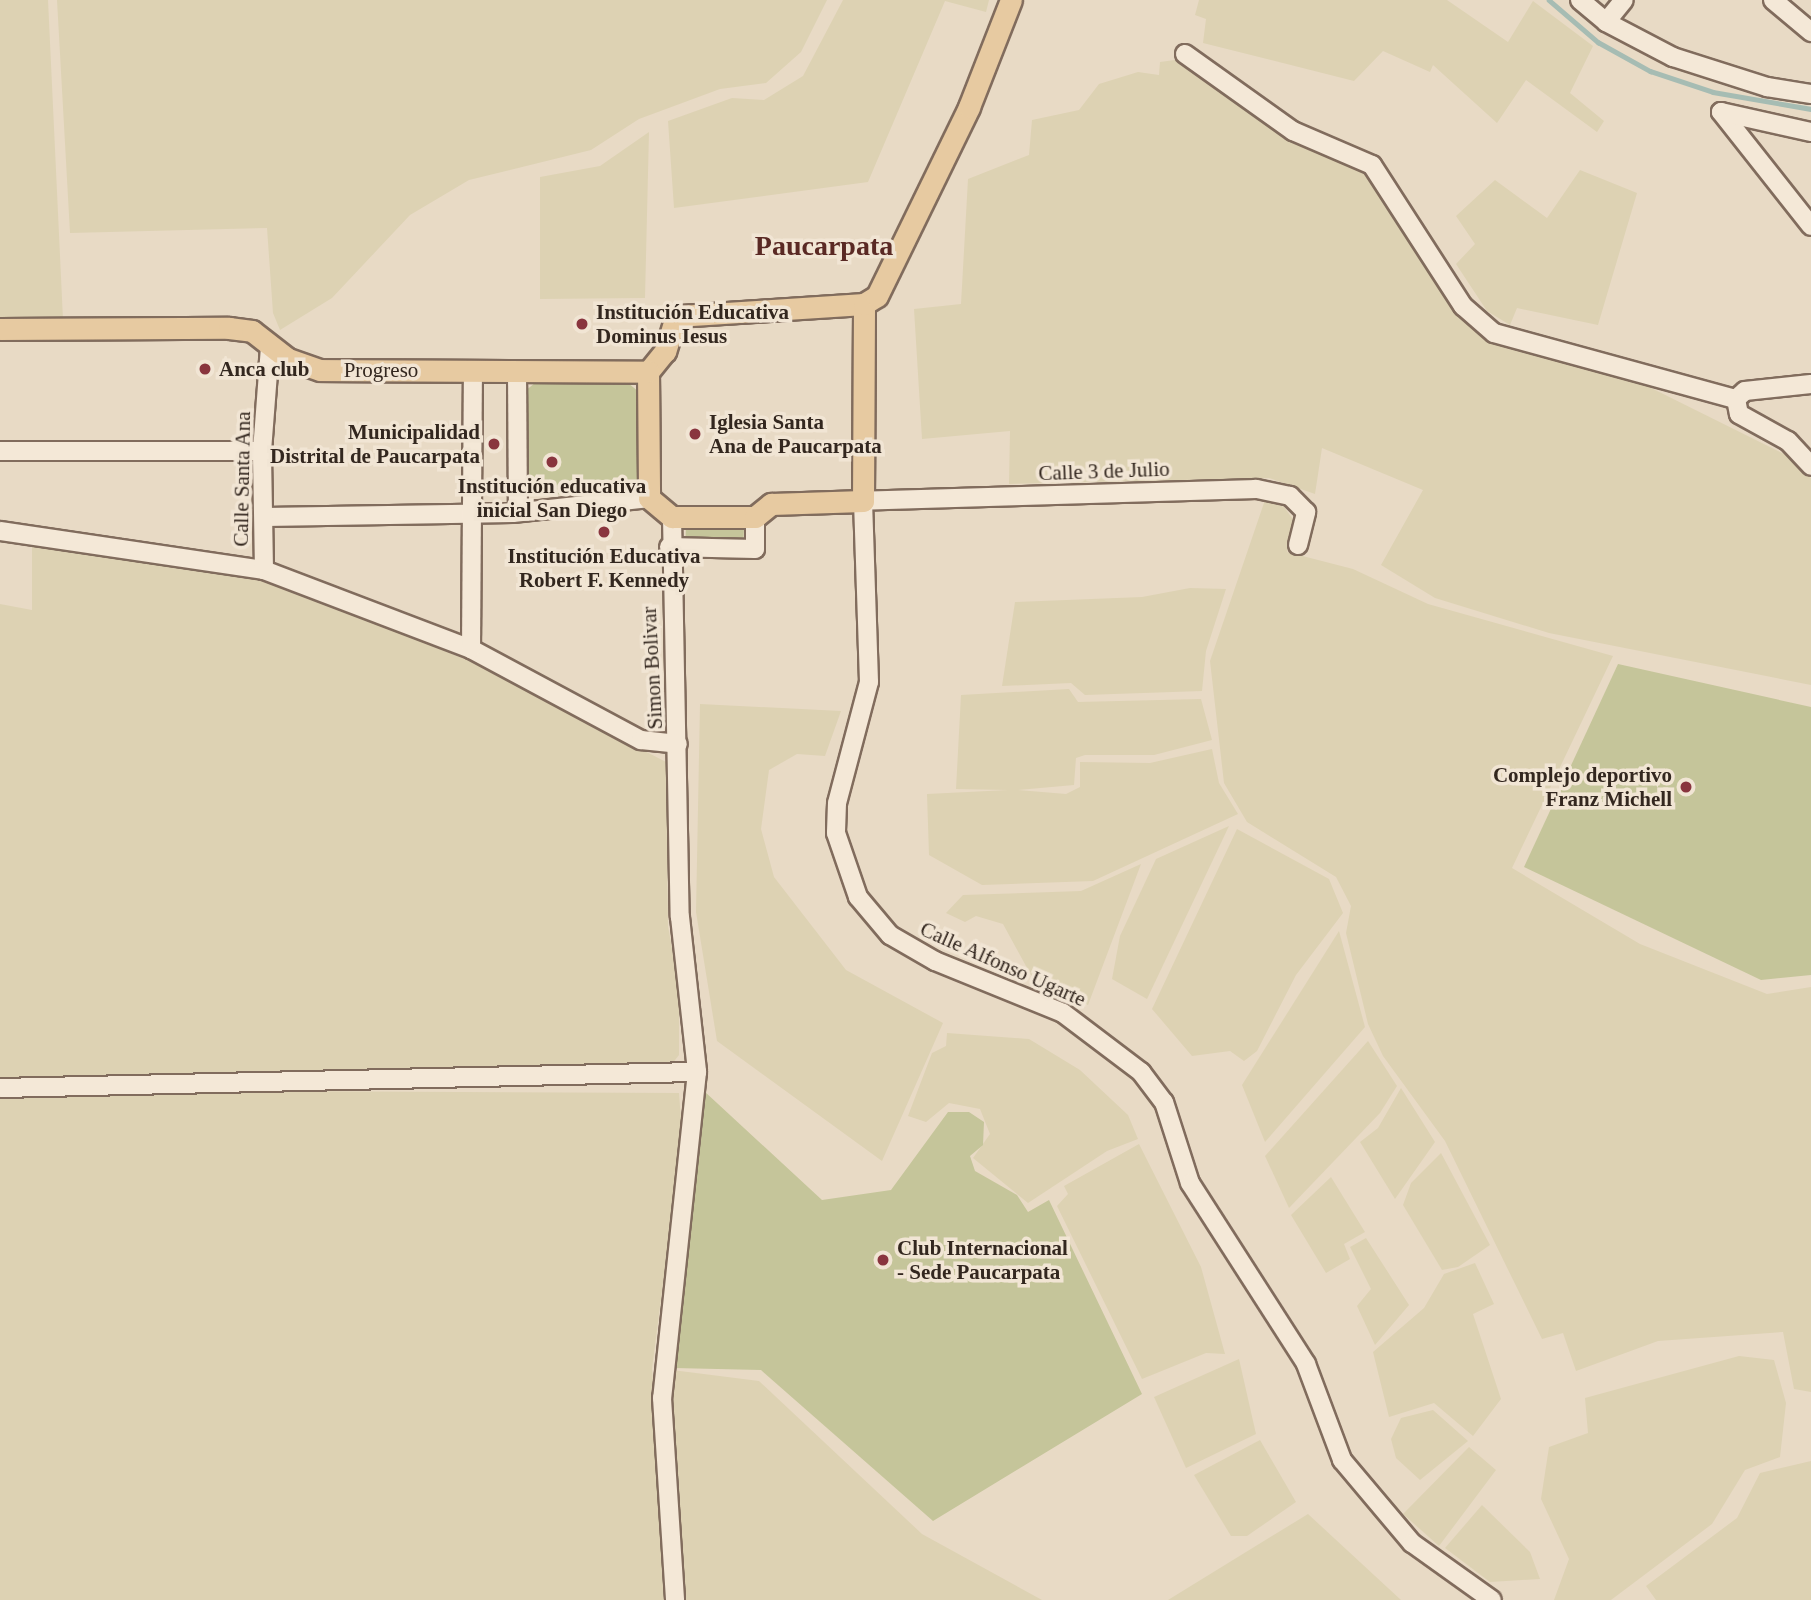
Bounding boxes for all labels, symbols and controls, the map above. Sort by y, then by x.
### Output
district label: Paucarpata [755,229,893,263]
place label: Institución Educativa Dominus Iesus [596,299,789,349]
marker: Institución Educativa Dominus Iesus [574,316,590,332]
place label: Anca club [219,356,309,382]
street label: Progreso [344,357,418,383]
marker: Anca club [197,361,213,377]
place label: Iglesia Santa Ana de Paucarpata [709,409,882,459]
street label: Calle Santa Ana [228,411,256,547]
place label: Municipalidad Distrital de Paucarpata [270,419,480,469]
marker: Iglesia Santa Ana de Paucarpata [687,426,703,442]
marker: Municipalidad Distrital de Paucarpata [486,436,502,452]
marker: Institución educativa inicial San Diego [544,454,560,470]
street label: Calle 3 de Julio [1038,456,1170,486]
place label: Institución educativa inicial San Diego [458,473,646,523]
marker: Institución Educativa Robert F. Kennedy [596,524,612,540]
place label: Institución Educativa Robert F. Kennedy [507,543,701,593]
street label: Simon Bolivar [636,606,668,730]
place label: Complejo deportivo Franz Michell [1493,762,1672,812]
marker: Complejo deportivo Franz Michell [1678,779,1694,795]
street label: Calle Alfonso Ugarte [916,916,1090,1012]
place label: Club Internacional - Sede Paucarpata [897,1235,1068,1285]
marker: Club Internacional - Sede Paucarpata [875,1252,891,1268]

